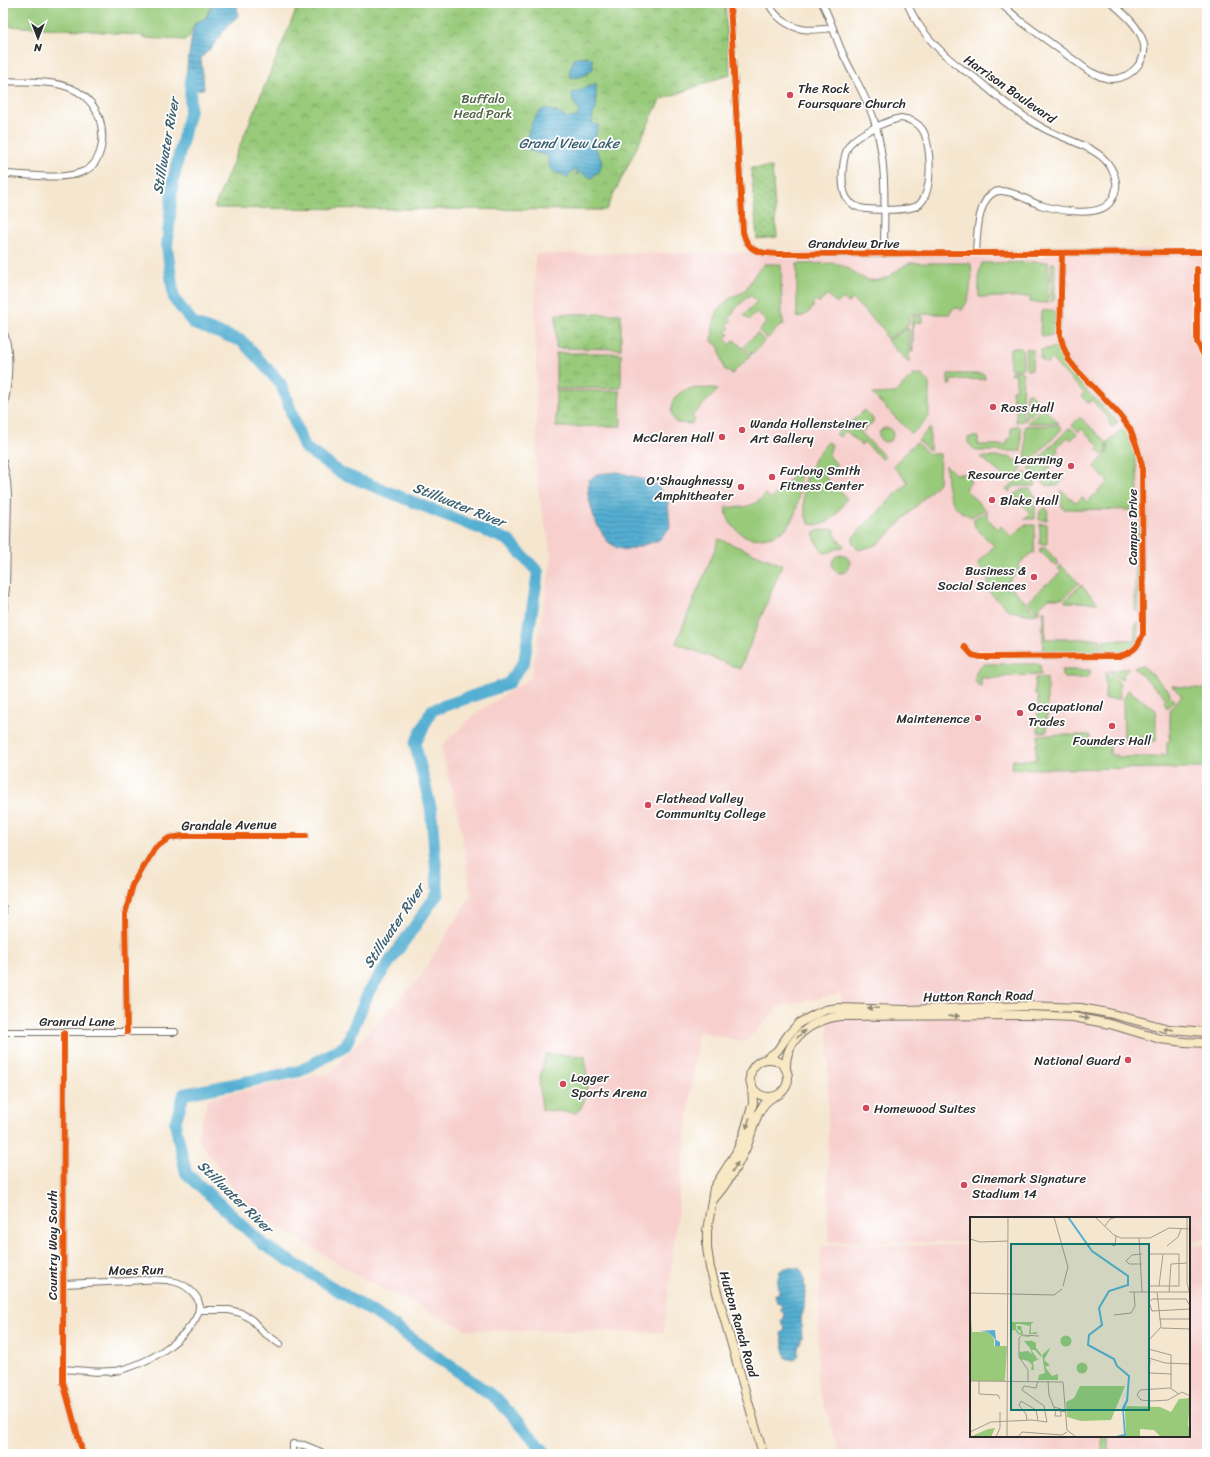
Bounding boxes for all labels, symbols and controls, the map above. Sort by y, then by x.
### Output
north arrow [18,18,58,58]
text: N [34,38,43,57]
street label: Harrison Boulevard [959,48,1062,130]
place label: The Rock Foursquare Church [798,77,906,115]
park label: Buffalo Head Park [453,87,513,125]
marker: The Rock Foursquare Church [785,90,795,100]
water label: Stillwater River [145,93,187,196]
water label: Grand View Lake [519,131,621,156]
street label: Grandview Drive [808,232,900,255]
place label: Ross Hall [1001,396,1054,419]
marker: Ross Hall [988,402,998,412]
place label: Wanda Hollensteiner Art Gallery [749,412,868,450]
marker: Wanda Hollensteiner Art Gallery [737,425,747,435]
place label: McClaren Hall [633,426,714,449]
marker: McClaren Hall [717,432,727,442]
place label: Learning Resource Center [968,448,1064,486]
place label: Furlong Smith Fitness Center [780,459,864,497]
marker: Learning Resource Center [1066,461,1076,471]
place label: O'Shaughnessy Amphitheater [647,469,734,507]
marker: Furlong Smith Fitness Center [767,472,777,482]
water label: Stillwater River [409,475,512,536]
marker: O'Shaughnessy Amphitheater [736,482,746,492]
street label: Campus Drive [1121,488,1144,565]
place label: Blake Hall [1000,489,1059,512]
marker: Blake Hall [987,495,997,505]
place label: Business & Social Sciences [938,559,1027,597]
marker: Business & Social Sciences [1029,572,1039,582]
place label: Occupational Trades [1028,695,1103,733]
place label: Maintenence [896,707,970,730]
marker: Occupational Trades [1015,708,1025,718]
marker: Maintenence [973,713,983,723]
marker: Founders Hall [1107,721,1117,731]
place label: Founders Hall [1073,729,1152,752]
place label: Flathead Valley Community College [656,787,766,825]
marker: Flathead Valley Community College [643,800,653,810]
street label: Grandale Avenue [181,813,277,837]
water label: Stillwater River [356,876,433,973]
street label: Hutton Ranch Road [923,984,1034,1008]
one-way arrow [867,1005,879,1012]
street label: Granrud Lane [39,1010,115,1033]
one-way arrow [948,1012,960,1019]
one-way arrow [1078,1015,1090,1021]
one-way arrow [1162,1026,1174,1032]
one-way arrow [796,1029,806,1039]
place label: National Guard [1034,1049,1121,1072]
marker: National Guard [1123,1055,1133,1065]
place label: Logger Sports Arena [571,1066,647,1104]
marker: Logger Sports Arena [558,1079,568,1089]
place label: Homewood Suites [874,1097,976,1120]
marker: Homewood Suites [861,1103,871,1113]
one-way arrow [744,1117,750,1129]
water label: Stillwater River [191,1154,281,1242]
one-way arrow [731,1162,739,1173]
place label: Cinemark Signature Stadium 14 [972,1167,1086,1205]
marker: Cinemark Signature Stadium 14 [959,1180,969,1190]
street label: Country Way South [41,1190,64,1300]
inset map [970,1217,1190,1437]
street label: Moes Run [108,1258,164,1282]
street label: Hutton Ranch Road [713,1268,765,1381]

